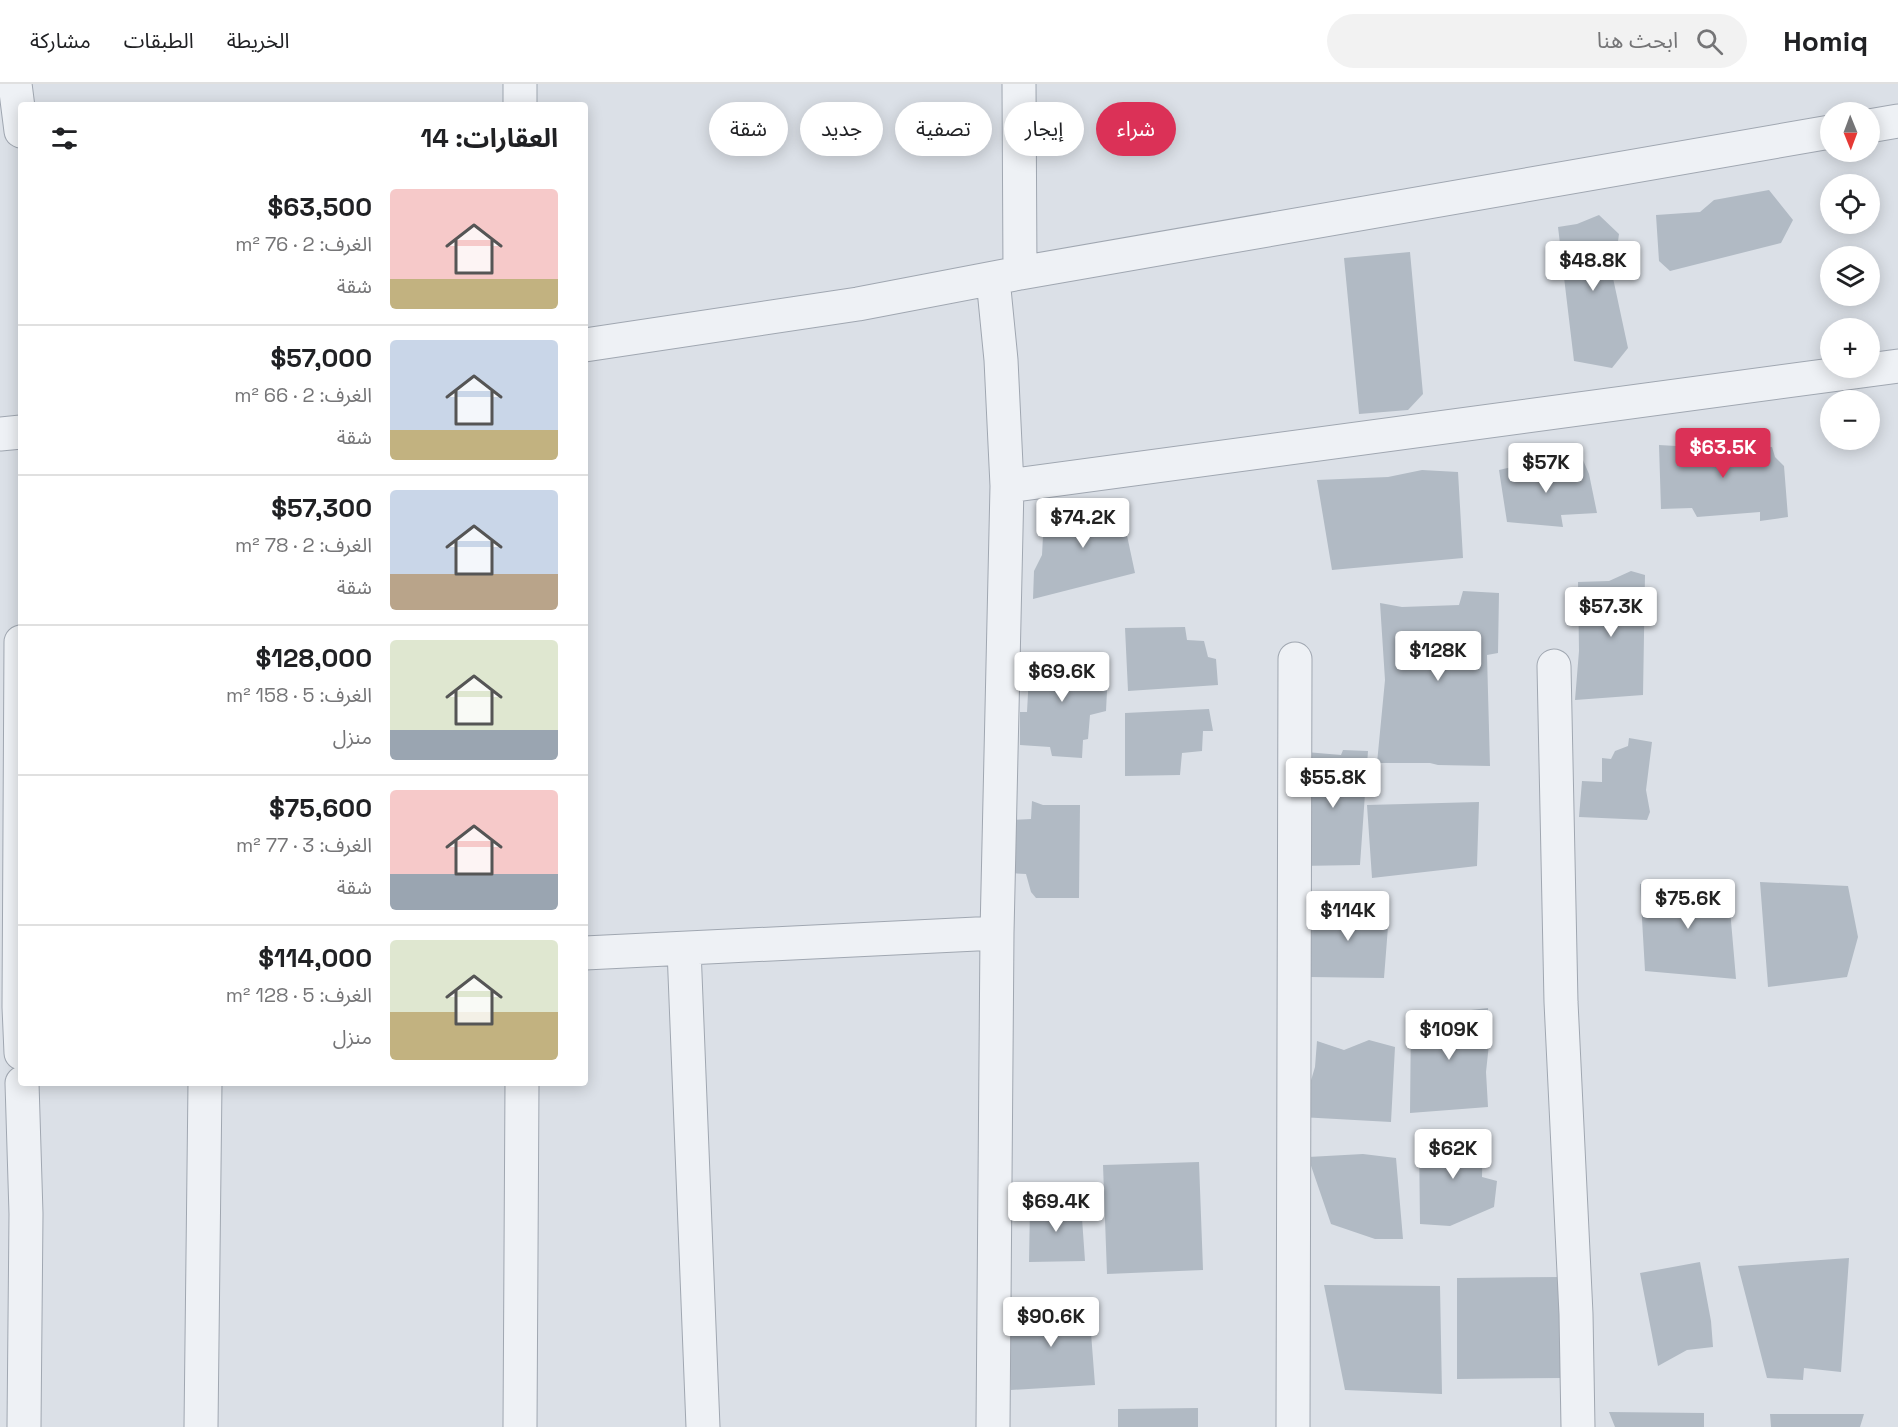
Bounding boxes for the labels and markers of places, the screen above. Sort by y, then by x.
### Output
pin: $48.8K [1544,241,1642,292]
pin: $63.5K [1674,428,1772,479]
pin: $57K [1510,443,1582,494]
pin: $74.2K [1034,498,1132,549]
pin: $57.3K [1562,587,1660,638]
pin: $128K [1396,631,1480,682]
pin: $69.6K [1013,652,1111,703]
pin: $55.8K [1284,758,1382,809]
pin: $75.6K [1639,879,1737,930]
pin: $114K [1306,891,1390,942]
pin: $109K [1407,1010,1491,1061]
pin: $62K [1417,1129,1489,1180]
pin: $69.4K [1007,1182,1105,1233]
pin: $90.6K [1002,1297,1100,1348]

